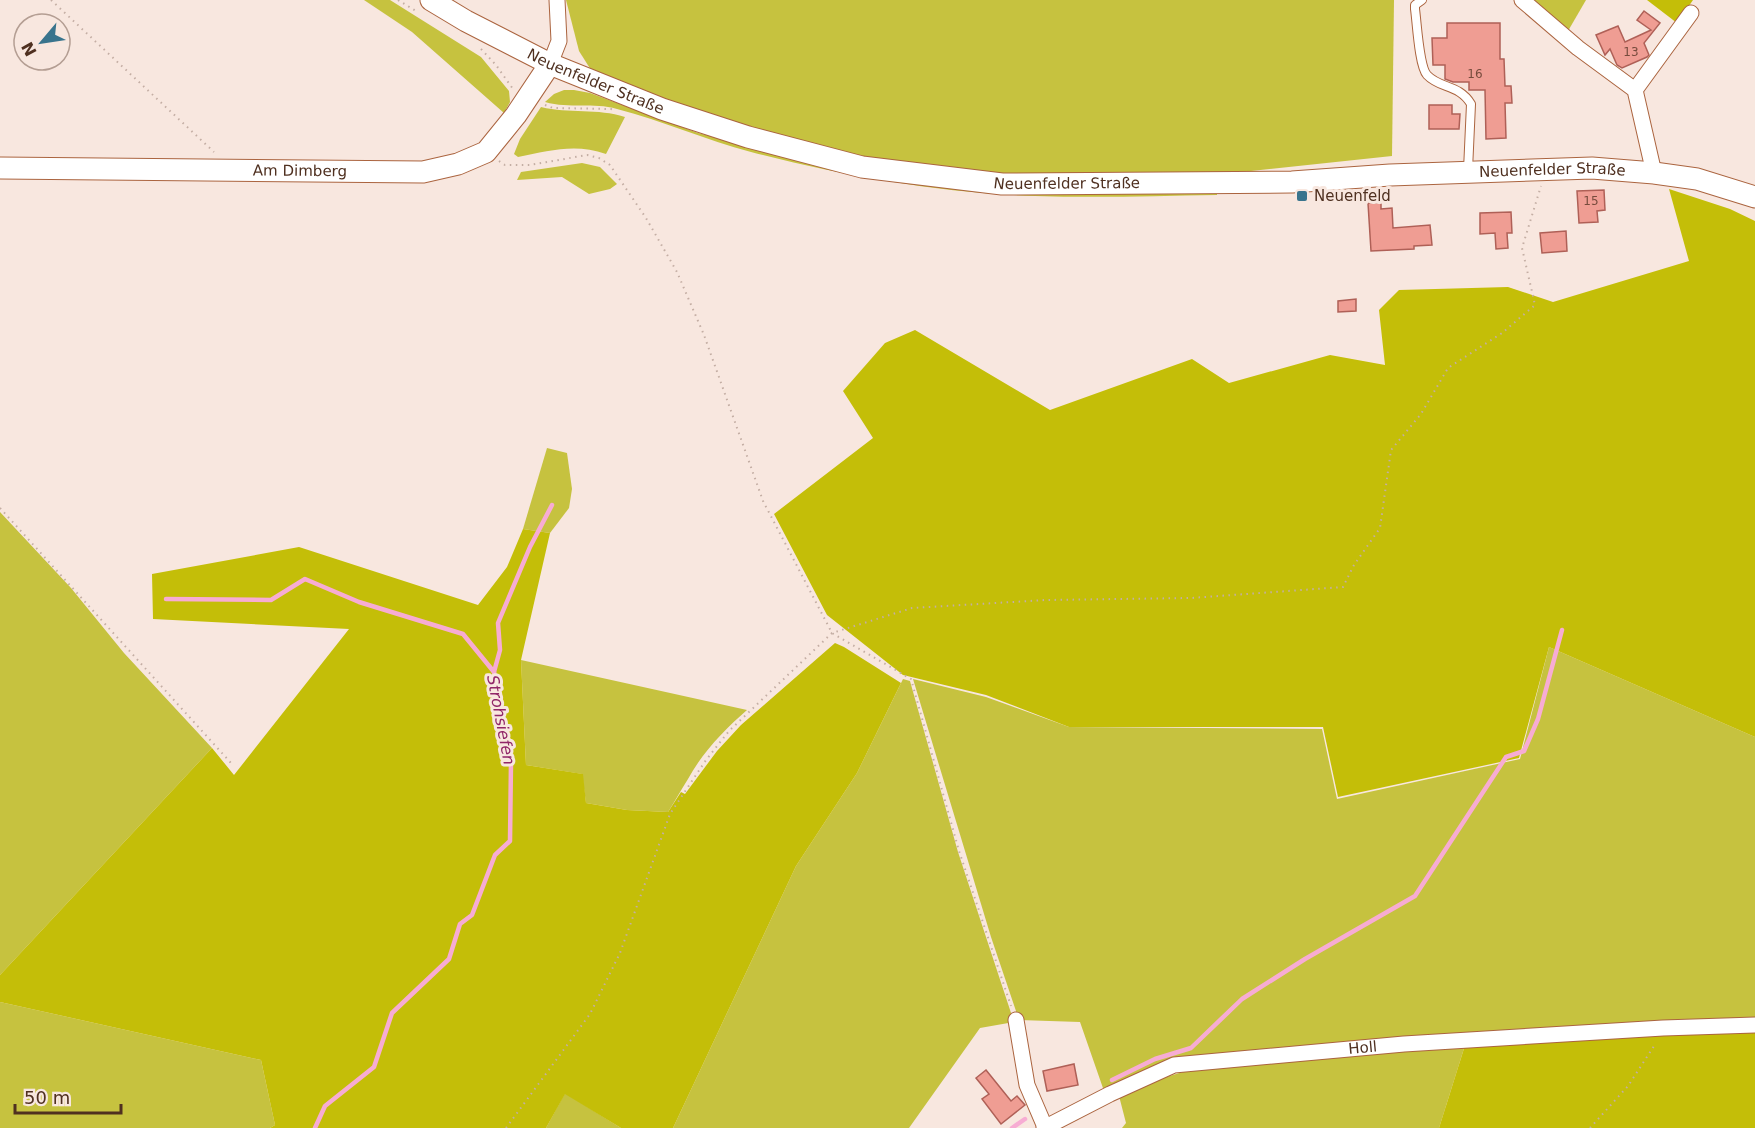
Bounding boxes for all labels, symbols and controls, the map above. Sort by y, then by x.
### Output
north arrow [12,12,72,72]
text: N [18,39,41,59]
street label: Neuenfelder Straße [524,45,667,118]
house number: 13 [1623,45,1639,59]
house number: 16 [1467,67,1483,81]
street label: Neuenfelder Straße [1479,159,1626,181]
street label: Am Dimberg [253,161,347,180]
street label: Neuenfelder Straße [992,174,1140,193]
place label: Neuenfeld [1314,187,1391,205]
marker: Neuenfeld [1295,189,1309,203]
house number: 15 [1583,194,1599,208]
water label: Strohsiefen [483,673,519,767]
street label: Holl [1348,1037,1378,1058]
scale bar [15,1077,122,1115]
text: 50 m [24,1087,70,1108]

